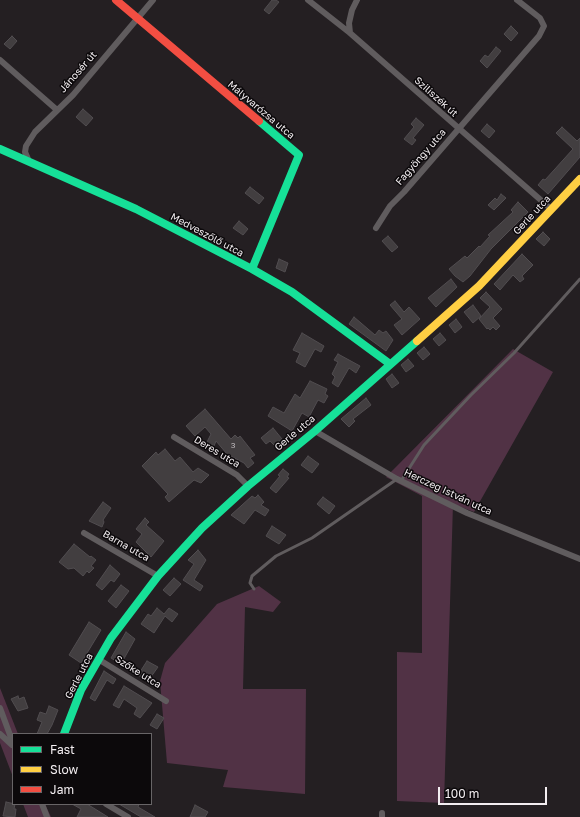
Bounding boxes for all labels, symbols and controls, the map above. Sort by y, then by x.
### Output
street label: Jánosér út [57,49,99,95]
street label: Sziliszék út [412,74,460,120]
street label: Mályvarózsa utca [225,79,297,141]
street label: Fagyöngy utca [393,126,449,188]
street label: Gerle utca [511,193,553,237]
street label: Medveszőlő utca [168,211,246,259]
street label: Gerle utca [272,413,318,453]
street label: Deres utca [192,434,242,470]
house number: 3 [231,440,235,450]
street label: Herczeg István utca [402,466,494,518]
street label: Barna utca [101,528,151,564]
street label: Gerle utca [62,651,96,701]
street label: Szőke utca [113,653,163,691]
legend [12,733,152,805]
text: Fast [50,742,75,757]
text: Slow [50,762,78,777]
scale bar [440,779,549,805]
text: Jam [50,782,74,797]
text: 100 m [445,786,479,801]

